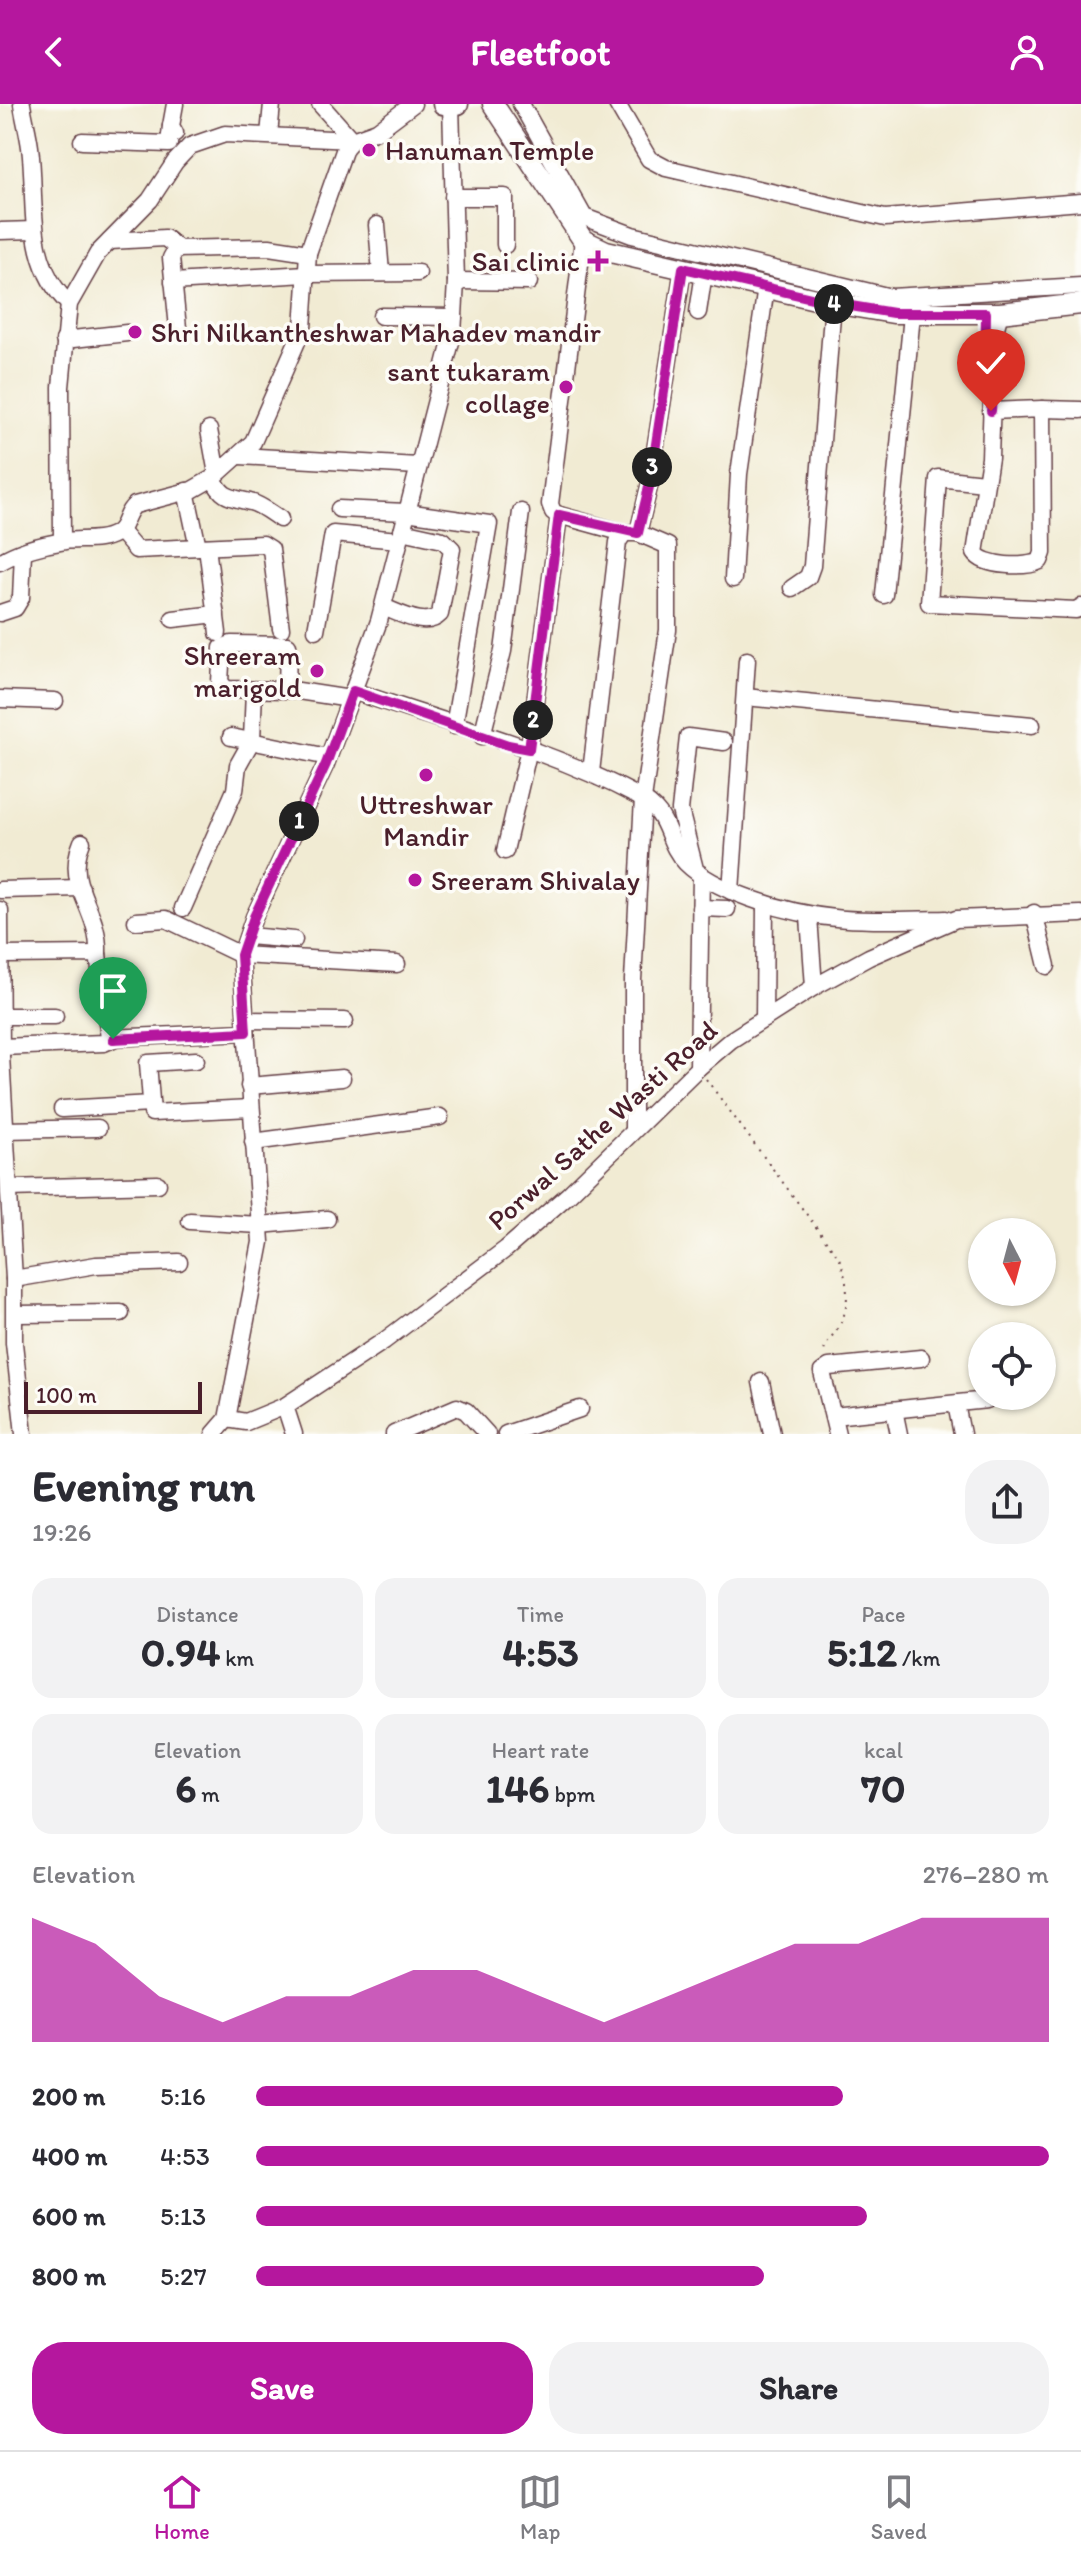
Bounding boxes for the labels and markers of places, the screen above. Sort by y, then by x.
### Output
place label: Hanuman Temple [385,133,594,167]
marker: Hanuman Temple [360,141,378,159]
place label: Sai clinic [472,244,580,278]
marker: Sai clinic [587,250,609,272]
pin: 4 [814,284,854,324]
place label: Shri Nilkantheshwar Mahadev mandir [151,315,601,349]
marker: Shri Nilkantheshwar Mahadev mandir [126,323,144,341]
pin [957,329,1025,411]
place label: sant tukaram collage [387,354,550,420]
marker: sant tukaram collage [557,378,575,396]
pin: 3 [632,447,672,487]
place label: Shreeram marigold [184,638,301,704]
marker: Shreeram marigold [308,662,326,680]
pin: 2 [513,700,553,740]
marker: Uttreshwar Mandir [417,766,435,784]
place label: Uttreshwar Mandir [359,787,493,853]
pin: 1 [279,801,319,841]
place label: Sreeram Shivalay [431,863,640,897]
marker: Sreeram Shivalay [406,871,424,889]
pin [79,957,147,1039]

